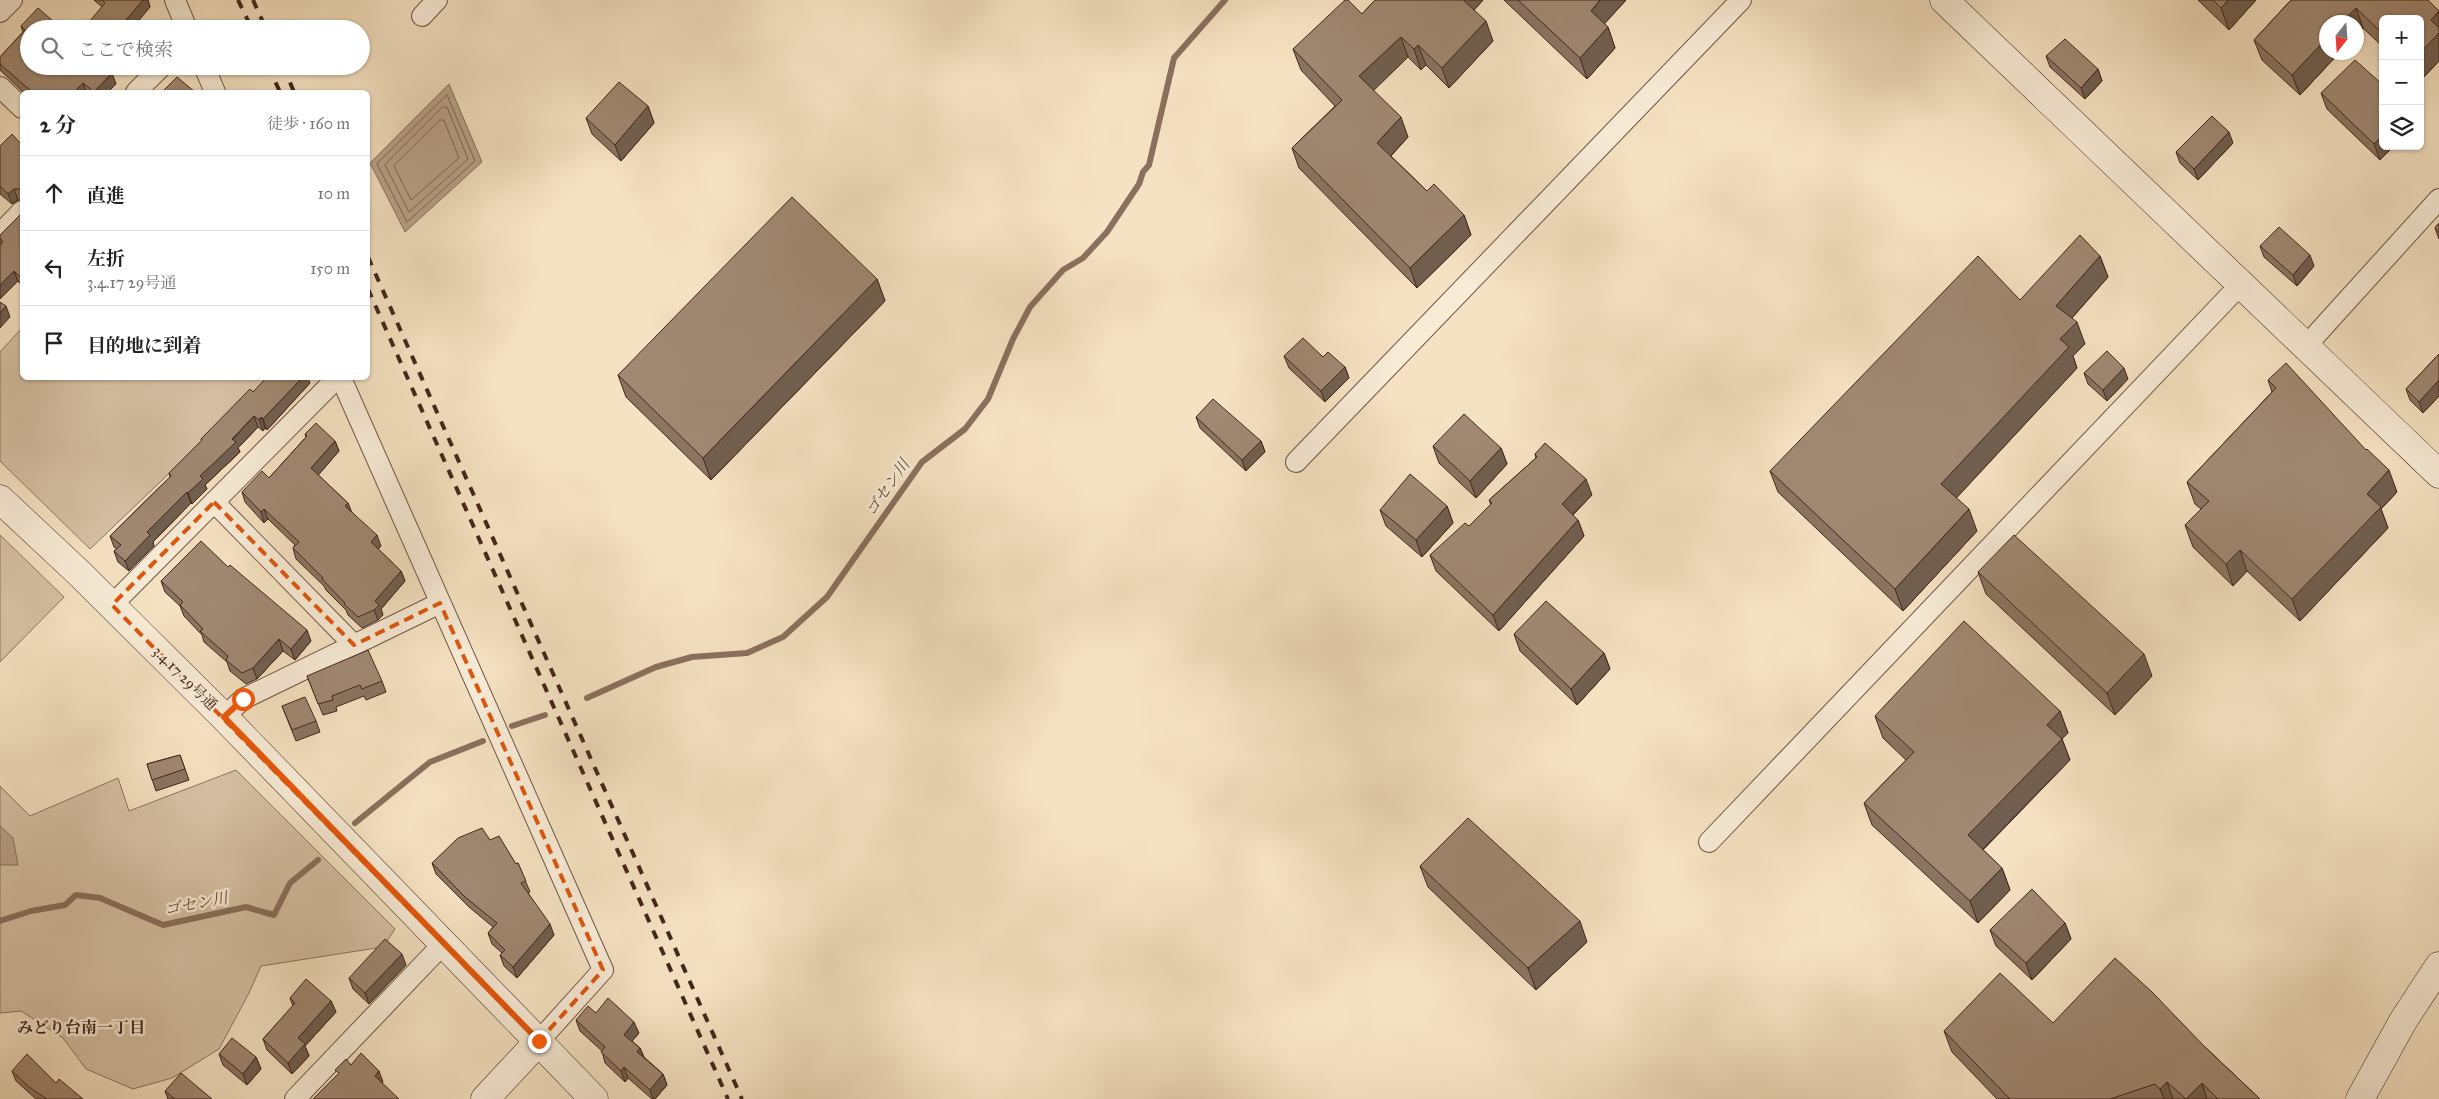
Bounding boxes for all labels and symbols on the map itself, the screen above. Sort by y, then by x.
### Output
north arrow [2319,15,2364,60]
water label: ゴセン川 [861,454,915,519]
street label: 3.4.17 29号通 [149,642,221,714]
route start [232,688,255,711]
water label: ゴセン川 [163,888,231,919]
district label: みどり台南一丁目 [17,1018,145,1037]
route end [528,1030,551,1053]

